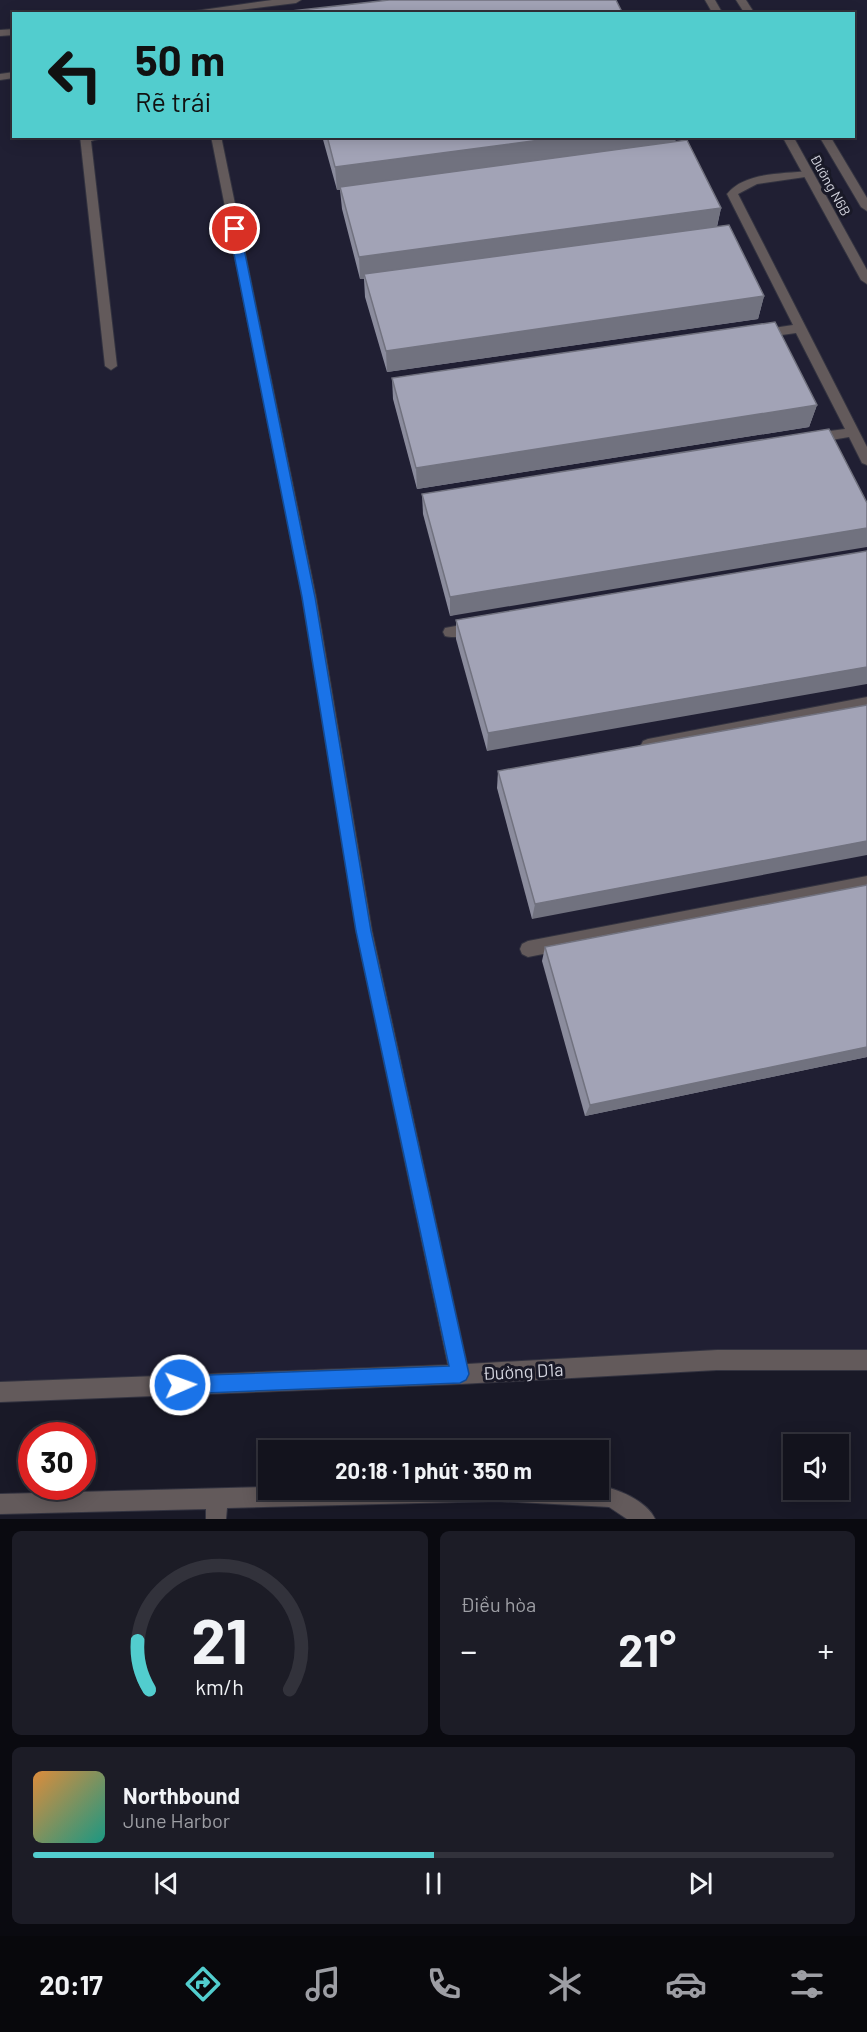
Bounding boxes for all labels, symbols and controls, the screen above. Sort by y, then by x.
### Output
text: 50 m [135,34,225,84]
icon: left [36,36,114,114]
text: Rẽ trái [135,85,212,117]
street label: Đường N6B [807,151,855,219]
pin [209,203,260,254]
icon: arrive [218,212,251,245]
position arrow [148,1353,212,1417]
street label: Đường D1a [482,1358,564,1384]
speed limit sign: 30 [18,1422,96,1500]
map controls [783,1434,849,1500]
button: sound [783,1434,849,1500]
text: 20:18 · 1 phút · 350 m [335,1457,532,1483]
text: Điều hòa [461,1592,536,1616]
text: 21 [191,1602,248,1676]
text: 21° [618,1622,676,1676]
text: − [461,1630,477,1670]
text: + [818,1630,834,1670]
text: km/h [195,1674,244,1699]
text: Northbound [123,1782,240,1808]
text: June Harbor [123,1808,230,1832]
icon: previous [150,1867,183,1900]
icon: pause [417,1867,450,1900]
icon: next [684,1867,717,1900]
icon: directions [182,1963,224,2005]
icon: music [302,1963,344,2005]
icon: phone [423,1963,465,2005]
icon: climate [544,1963,586,2005]
icon: car [665,1963,707,2005]
icon: filters [786,1963,828,2005]
text: 20:17 [39,1968,103,2000]

